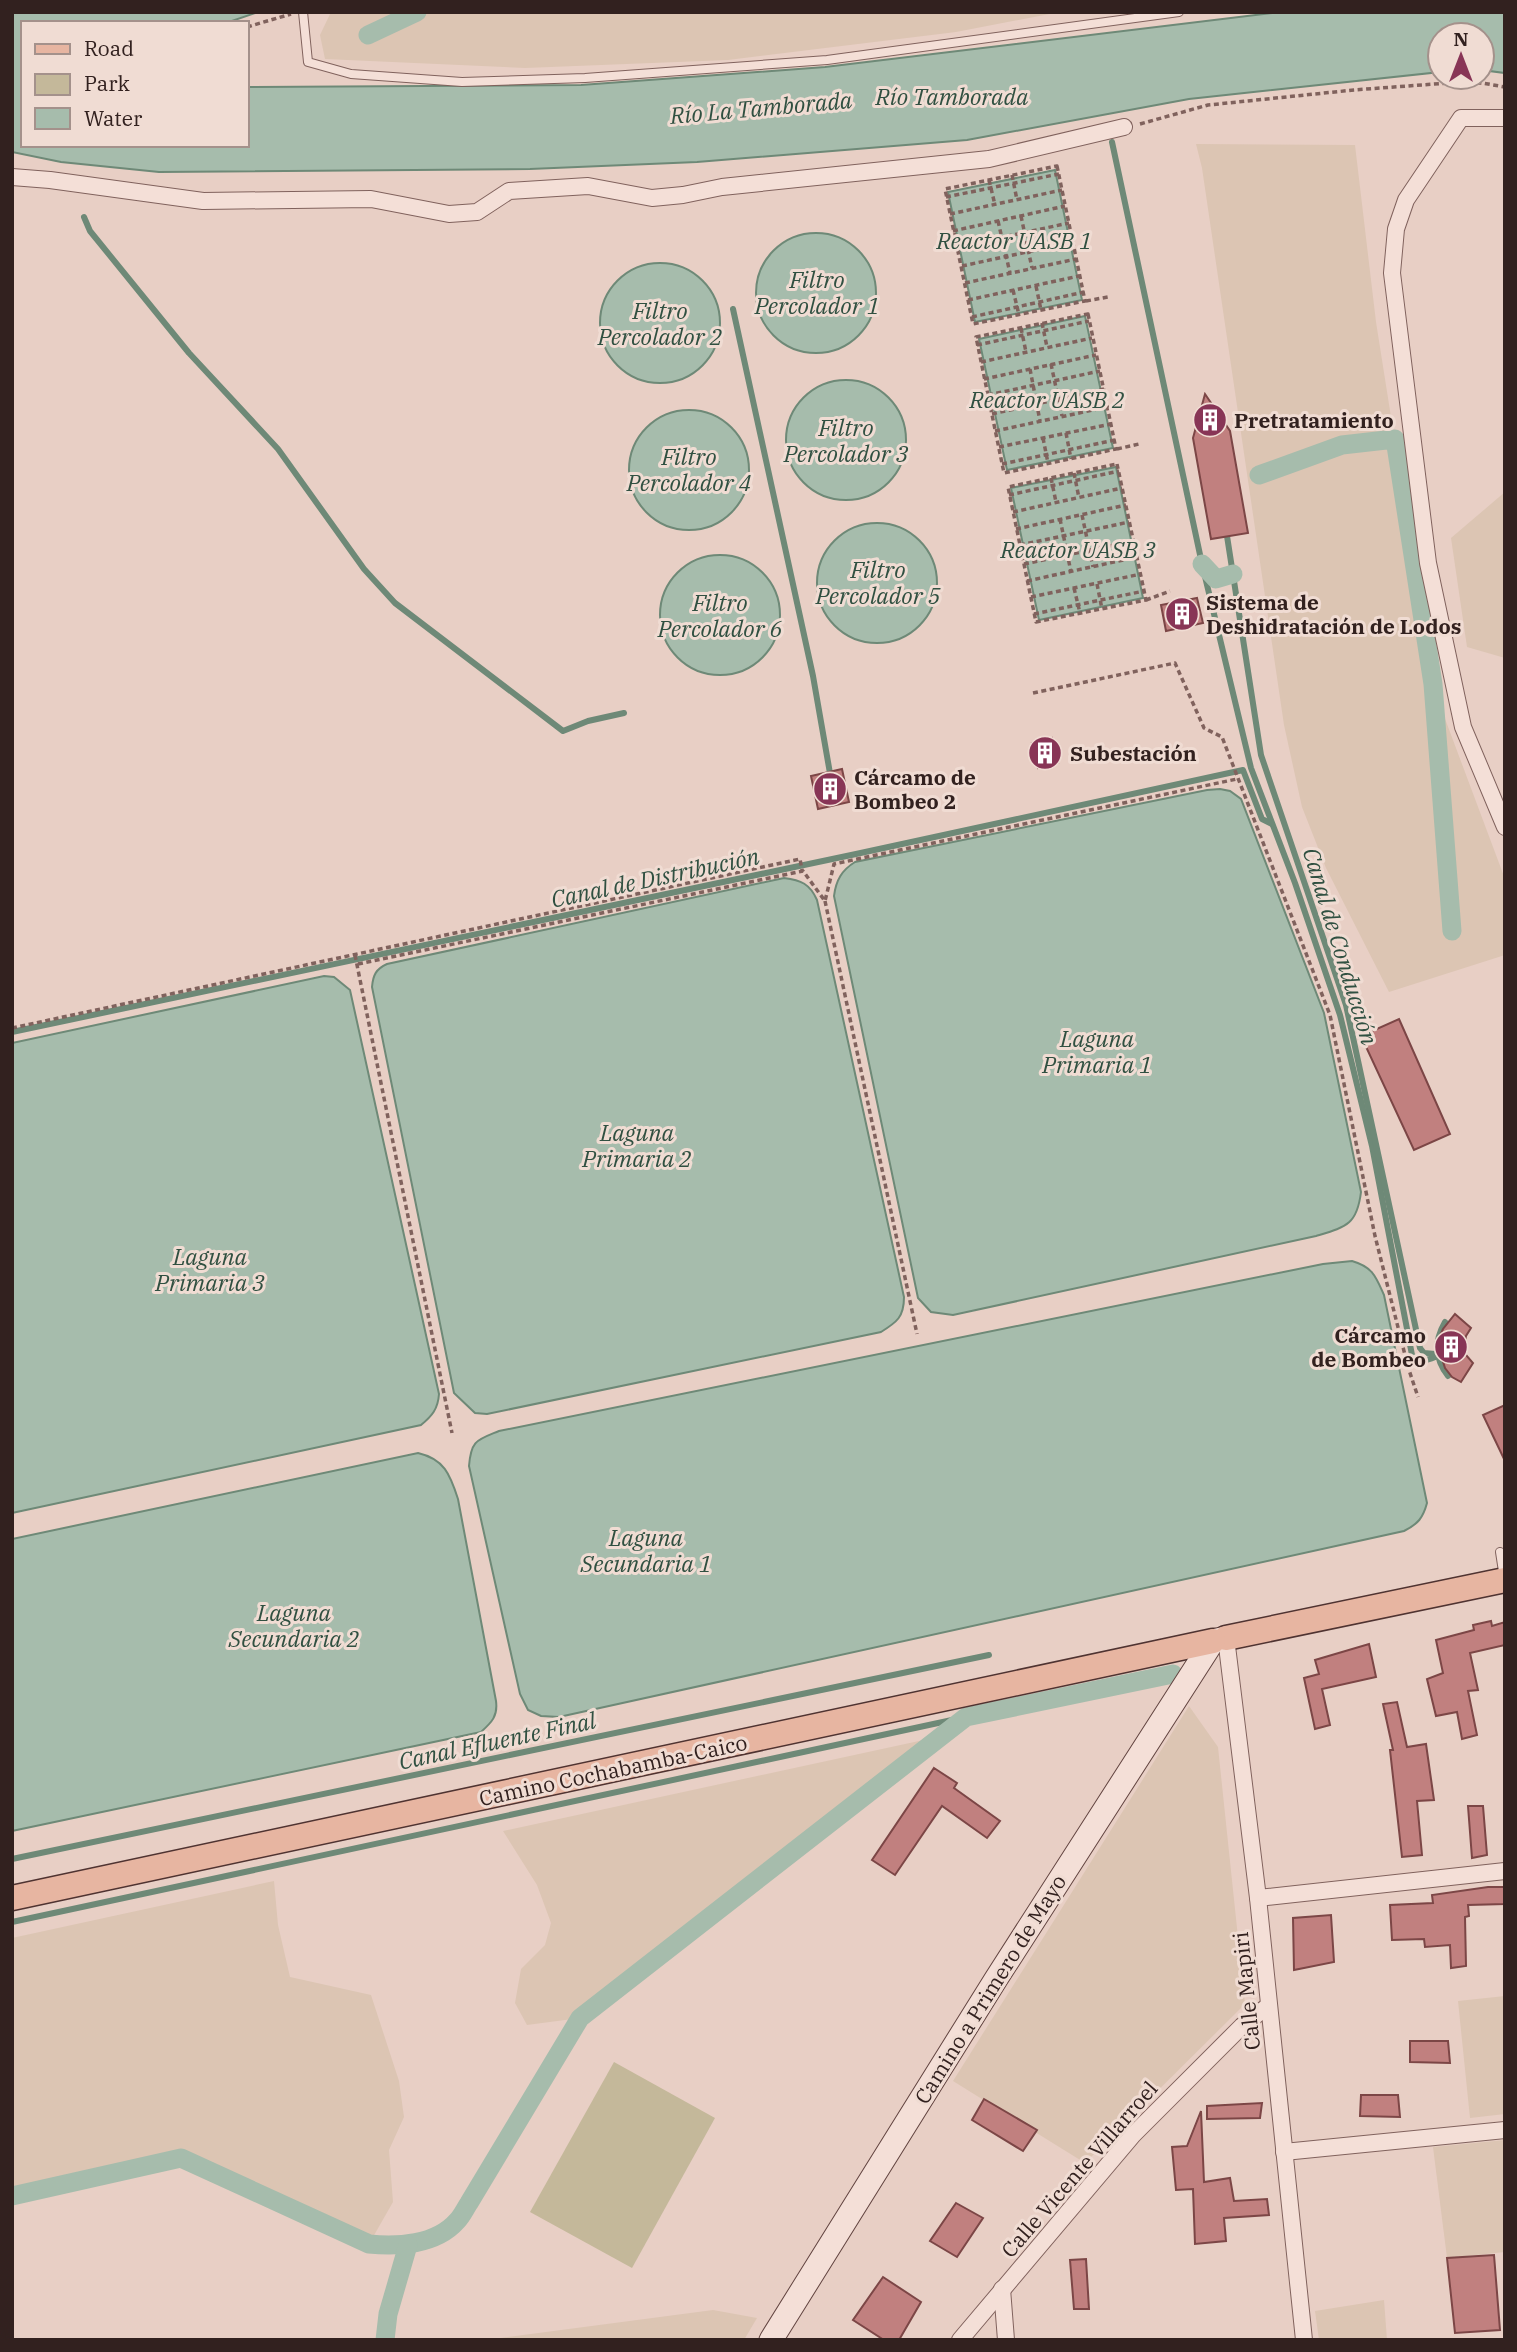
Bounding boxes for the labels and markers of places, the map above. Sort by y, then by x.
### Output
building icon: Pretratamiento [1191,401,1229,439]
place label: Pretratamiento [1234,406,1394,434]
place label: Sistema de Deshidratación de Lodos [1206,588,1461,640]
building icon: Sistema de Deshidratación de Lodos [1163,595,1201,633]
building icon: Subestación [1026,734,1064,772]
place label: Subestación [1070,739,1197,767]
place label: Cárcamo de Bombeo 2 [854,763,976,815]
building icon: Cárcamo de Bombeo 2 [811,770,849,808]
place label: Cárcamo de Bombeo [1311,1321,1426,1373]
building icon: Cárcamo de Bombeo [1432,1328,1470,1366]

